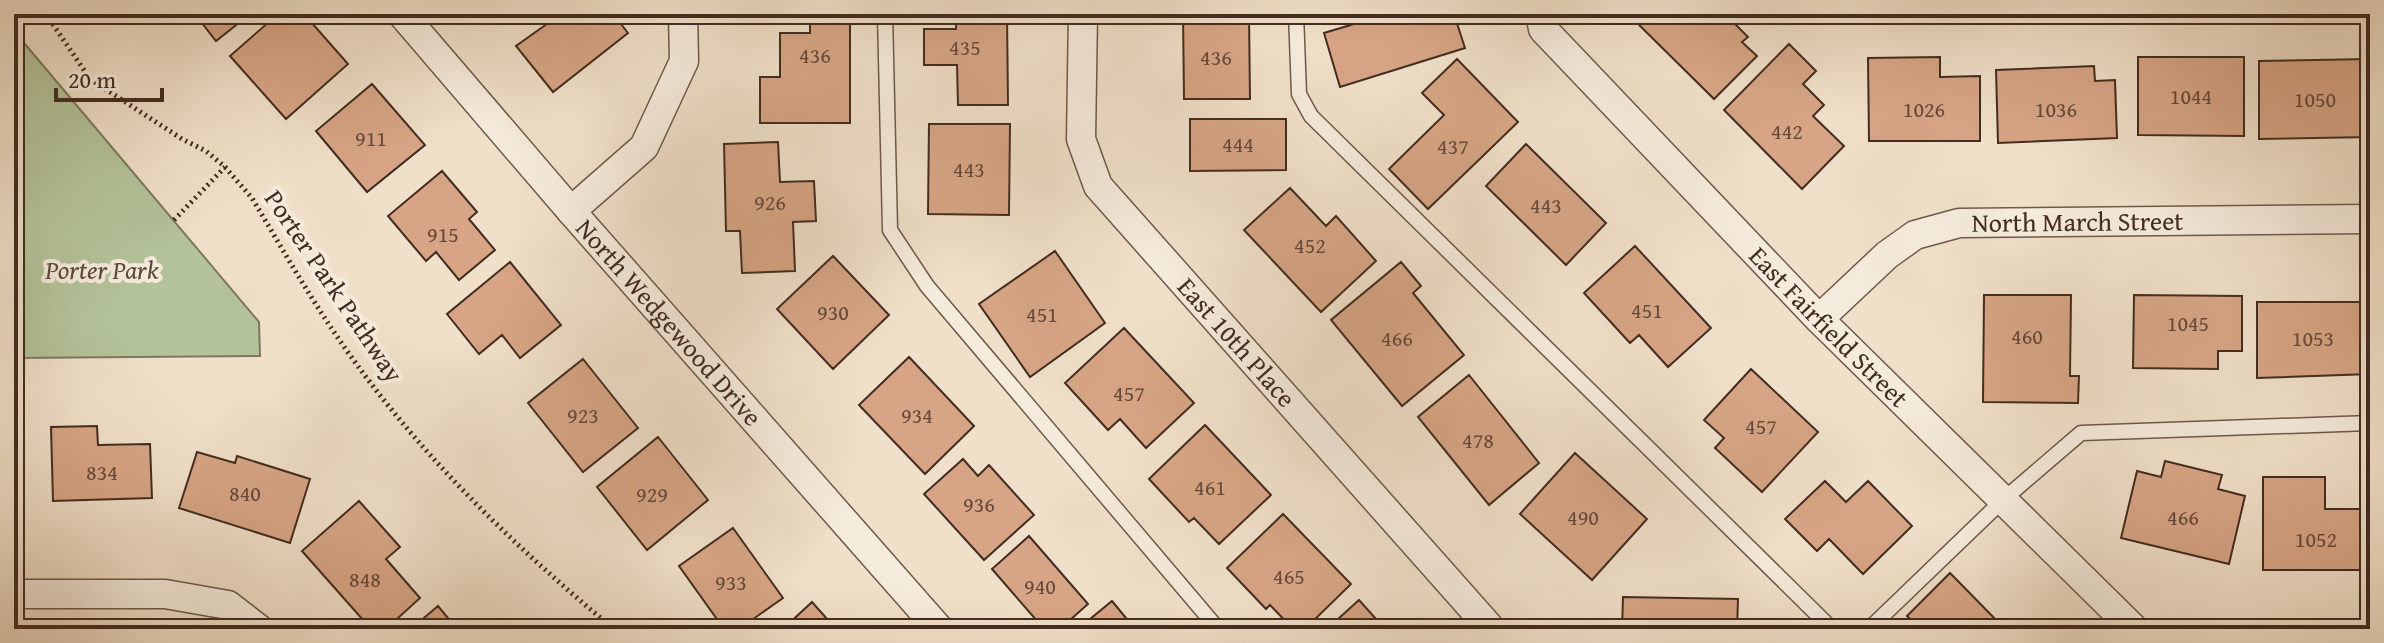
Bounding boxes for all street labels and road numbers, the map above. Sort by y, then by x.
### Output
street label: Porter Park Pathway [255,182,414,390]
street label: North March Street [1972,201,2184,242]
street label: North Wedgewood Drive [567,210,772,435]
street label: East Fairfield Street [1740,237,1918,416]
street label: East 10th Place [1169,268,1306,416]

